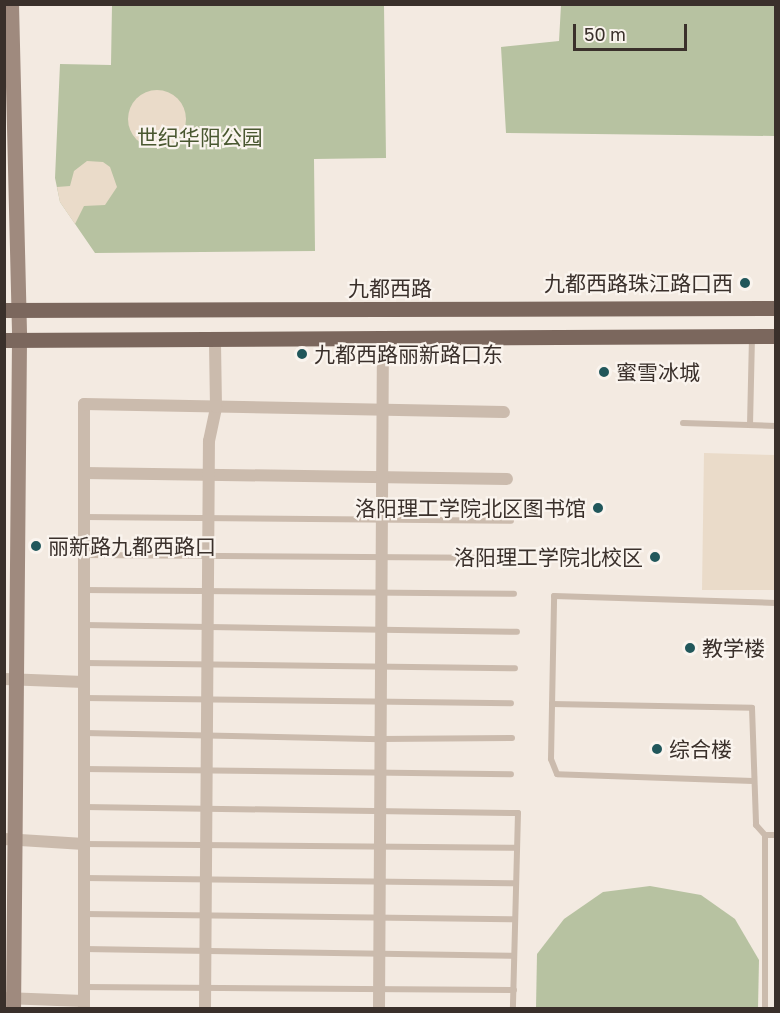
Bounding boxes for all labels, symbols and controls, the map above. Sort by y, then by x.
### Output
scale bar [576,12,690,50]
text: 50 m [584,23,626,45]
park label: 世纪华阳公园 [137,124,263,150]
place label: 九都西路珠江路口西 [544,270,733,296]
street label: 九都西路 [348,275,432,301]
marker: 九都西路珠江路口西 [738,276,752,290]
place label: 九都西路丽新路口东 [314,341,503,367]
marker: 九都西路丽新路口东 [295,347,309,361]
place label: 蜜雪冰城 [616,359,700,385]
marker: 蜜雪冰城 [597,365,611,379]
place label: 洛阳理工学院北区图书馆 [355,495,586,521]
marker: 洛阳理工学院北区图书馆 [591,501,605,515]
place label: 丽新路九都西路口 [48,533,216,559]
marker: 丽新路九都西路口 [29,539,43,553]
place label: 洛阳理工学院北校区 [454,544,643,570]
marker: 洛阳理工学院北校区 [648,550,662,564]
place label: 教学楼 [702,635,765,661]
marker: 教学楼 [683,641,697,655]
place label: 综合楼 [669,736,732,762]
marker: 综合楼 [650,742,664,756]

